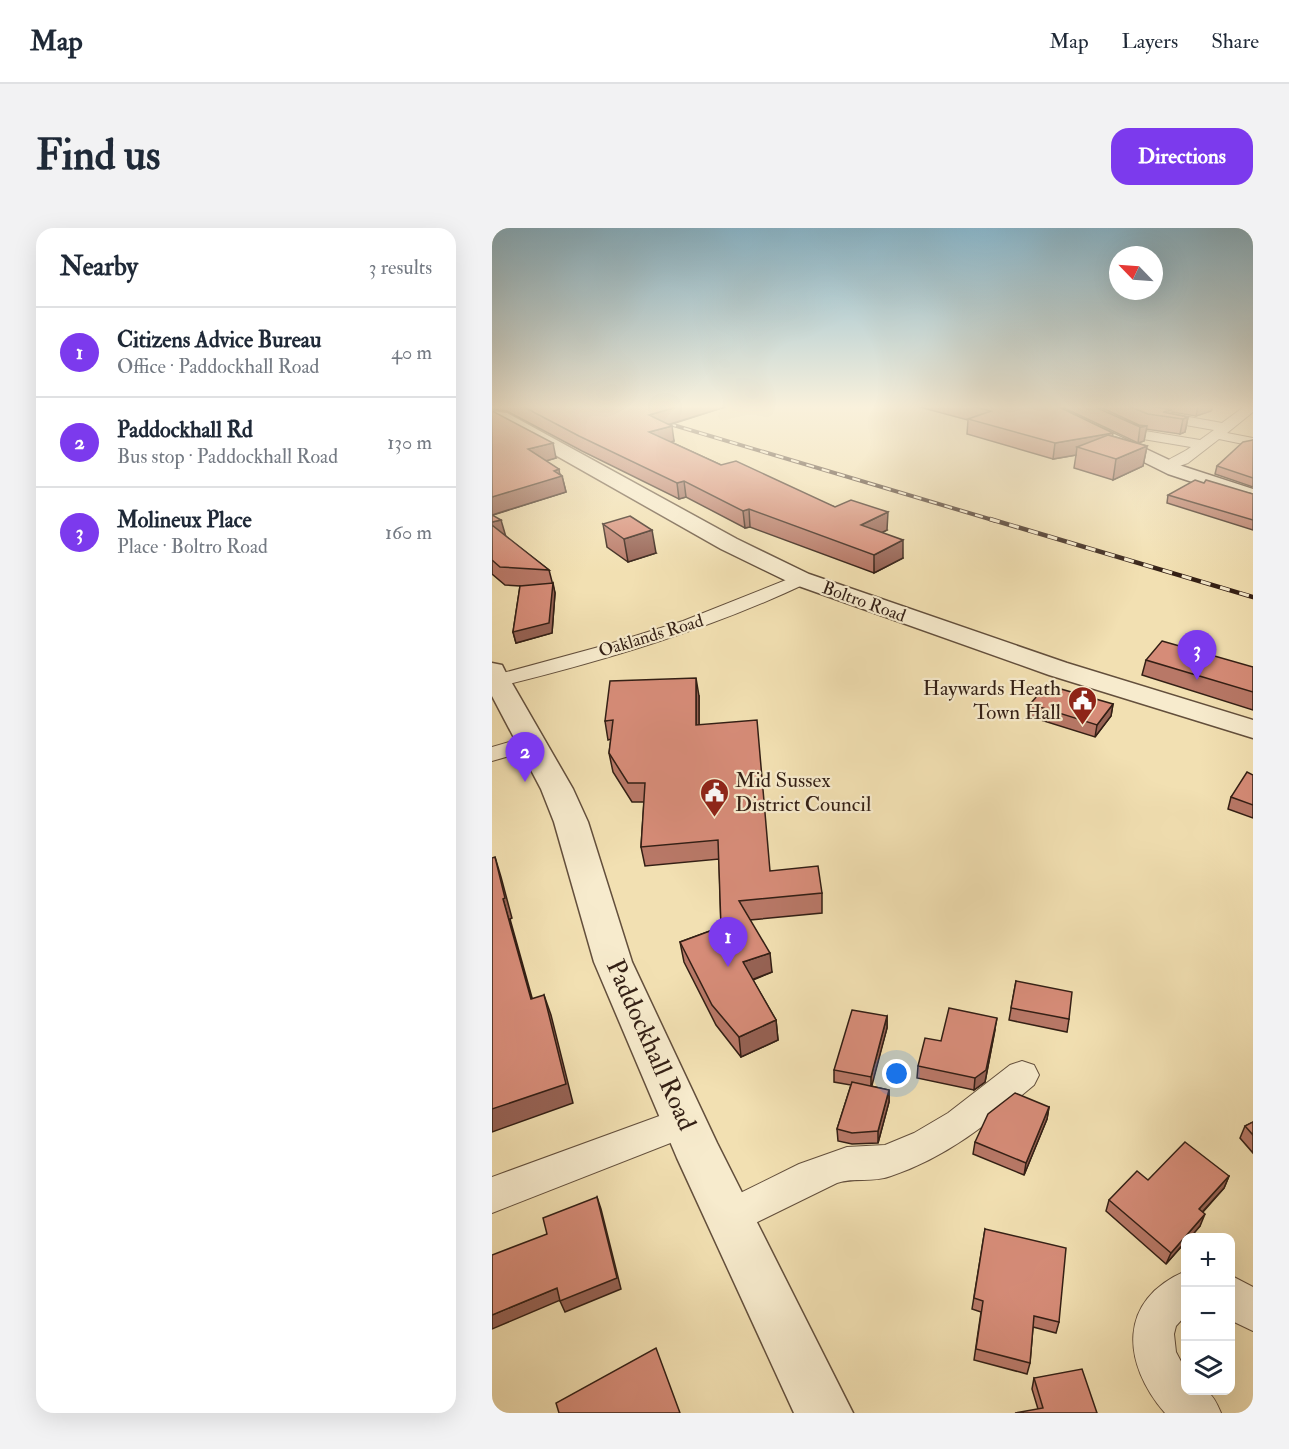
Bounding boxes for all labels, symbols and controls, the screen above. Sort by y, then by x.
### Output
text: Map [30,24,83,59]
text: Map [1049,28,1089,55]
text: Layers [1122,28,1178,55]
text: Share [1211,28,1259,55]
button: Directions [1111,128,1253,185]
text: Find us [36,130,160,182]
north arrow [1109,246,1163,300]
text: Nearby [60,251,138,283]
text: 3 results [369,255,432,280]
text: Citizens Advice Bureau [117,326,321,354]
text: 1 [76,340,83,365]
text: 40 m [391,340,432,365]
text: Office · Paddockhall Road [117,354,319,379]
text: Paddockhall Rd [117,416,253,444]
text: 2 [74,430,85,455]
text: 130 m [387,430,432,455]
text: Bus stop · Paddockhall Road [117,444,338,469]
text: Molineux Place [117,506,252,534]
text: 3 [76,520,83,545]
text: 160 m [385,520,432,545]
text: Place · Boltro Road [117,534,268,559]
street label: Boltro Road [819,576,909,628]
street label: Oaklands Road [596,609,706,663]
pin: 3 [1178,630,1216,680]
place label: Haywards Heath Town Hall [923,675,1062,726]
public building icon: Haywards Heath Town Hall [1066,684,1098,726]
pin: 2 [506,732,544,782]
place label: Mid Sussex District Council [735,767,872,818]
public building icon: Mid Sussex District Council [698,776,730,818]
pin: 1 [708,918,748,967]
street label: Paddockhall Road [599,955,703,1136]
your location [882,1059,911,1088]
map controls [1181,1233,1235,1395]
button: + [1181,1233,1235,1287]
button: − [1181,1287,1235,1341]
button: layers [1181,1341,1235,1395]

